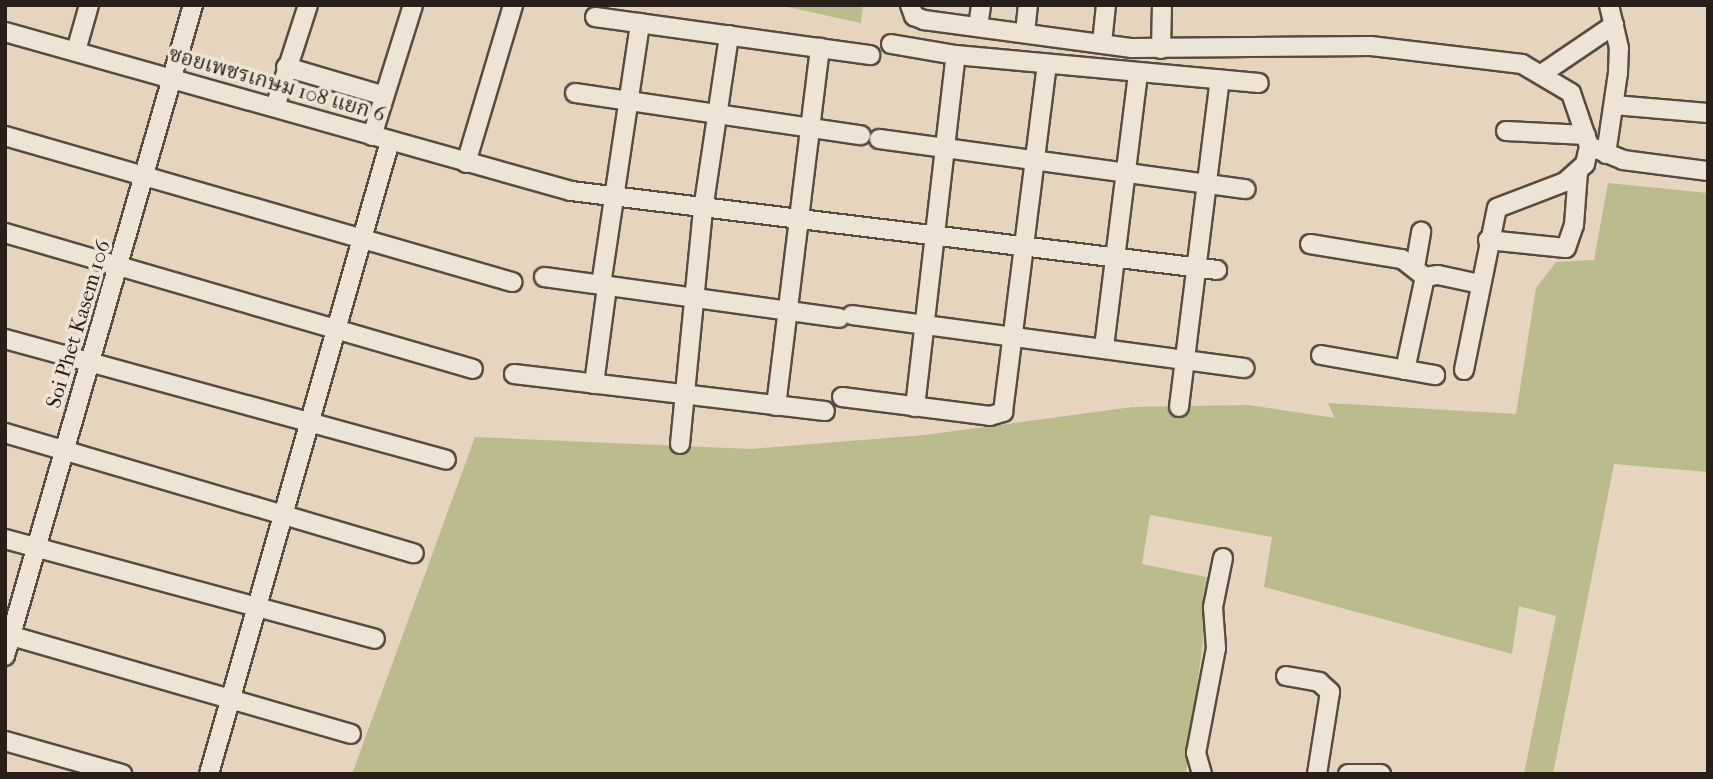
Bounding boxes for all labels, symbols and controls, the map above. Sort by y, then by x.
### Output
street label: ซอยเพชรเกษม 108 แยก 6 [166,41,388,127]
street label: Soi Phet Kasem 106 [40,237,116,411]

